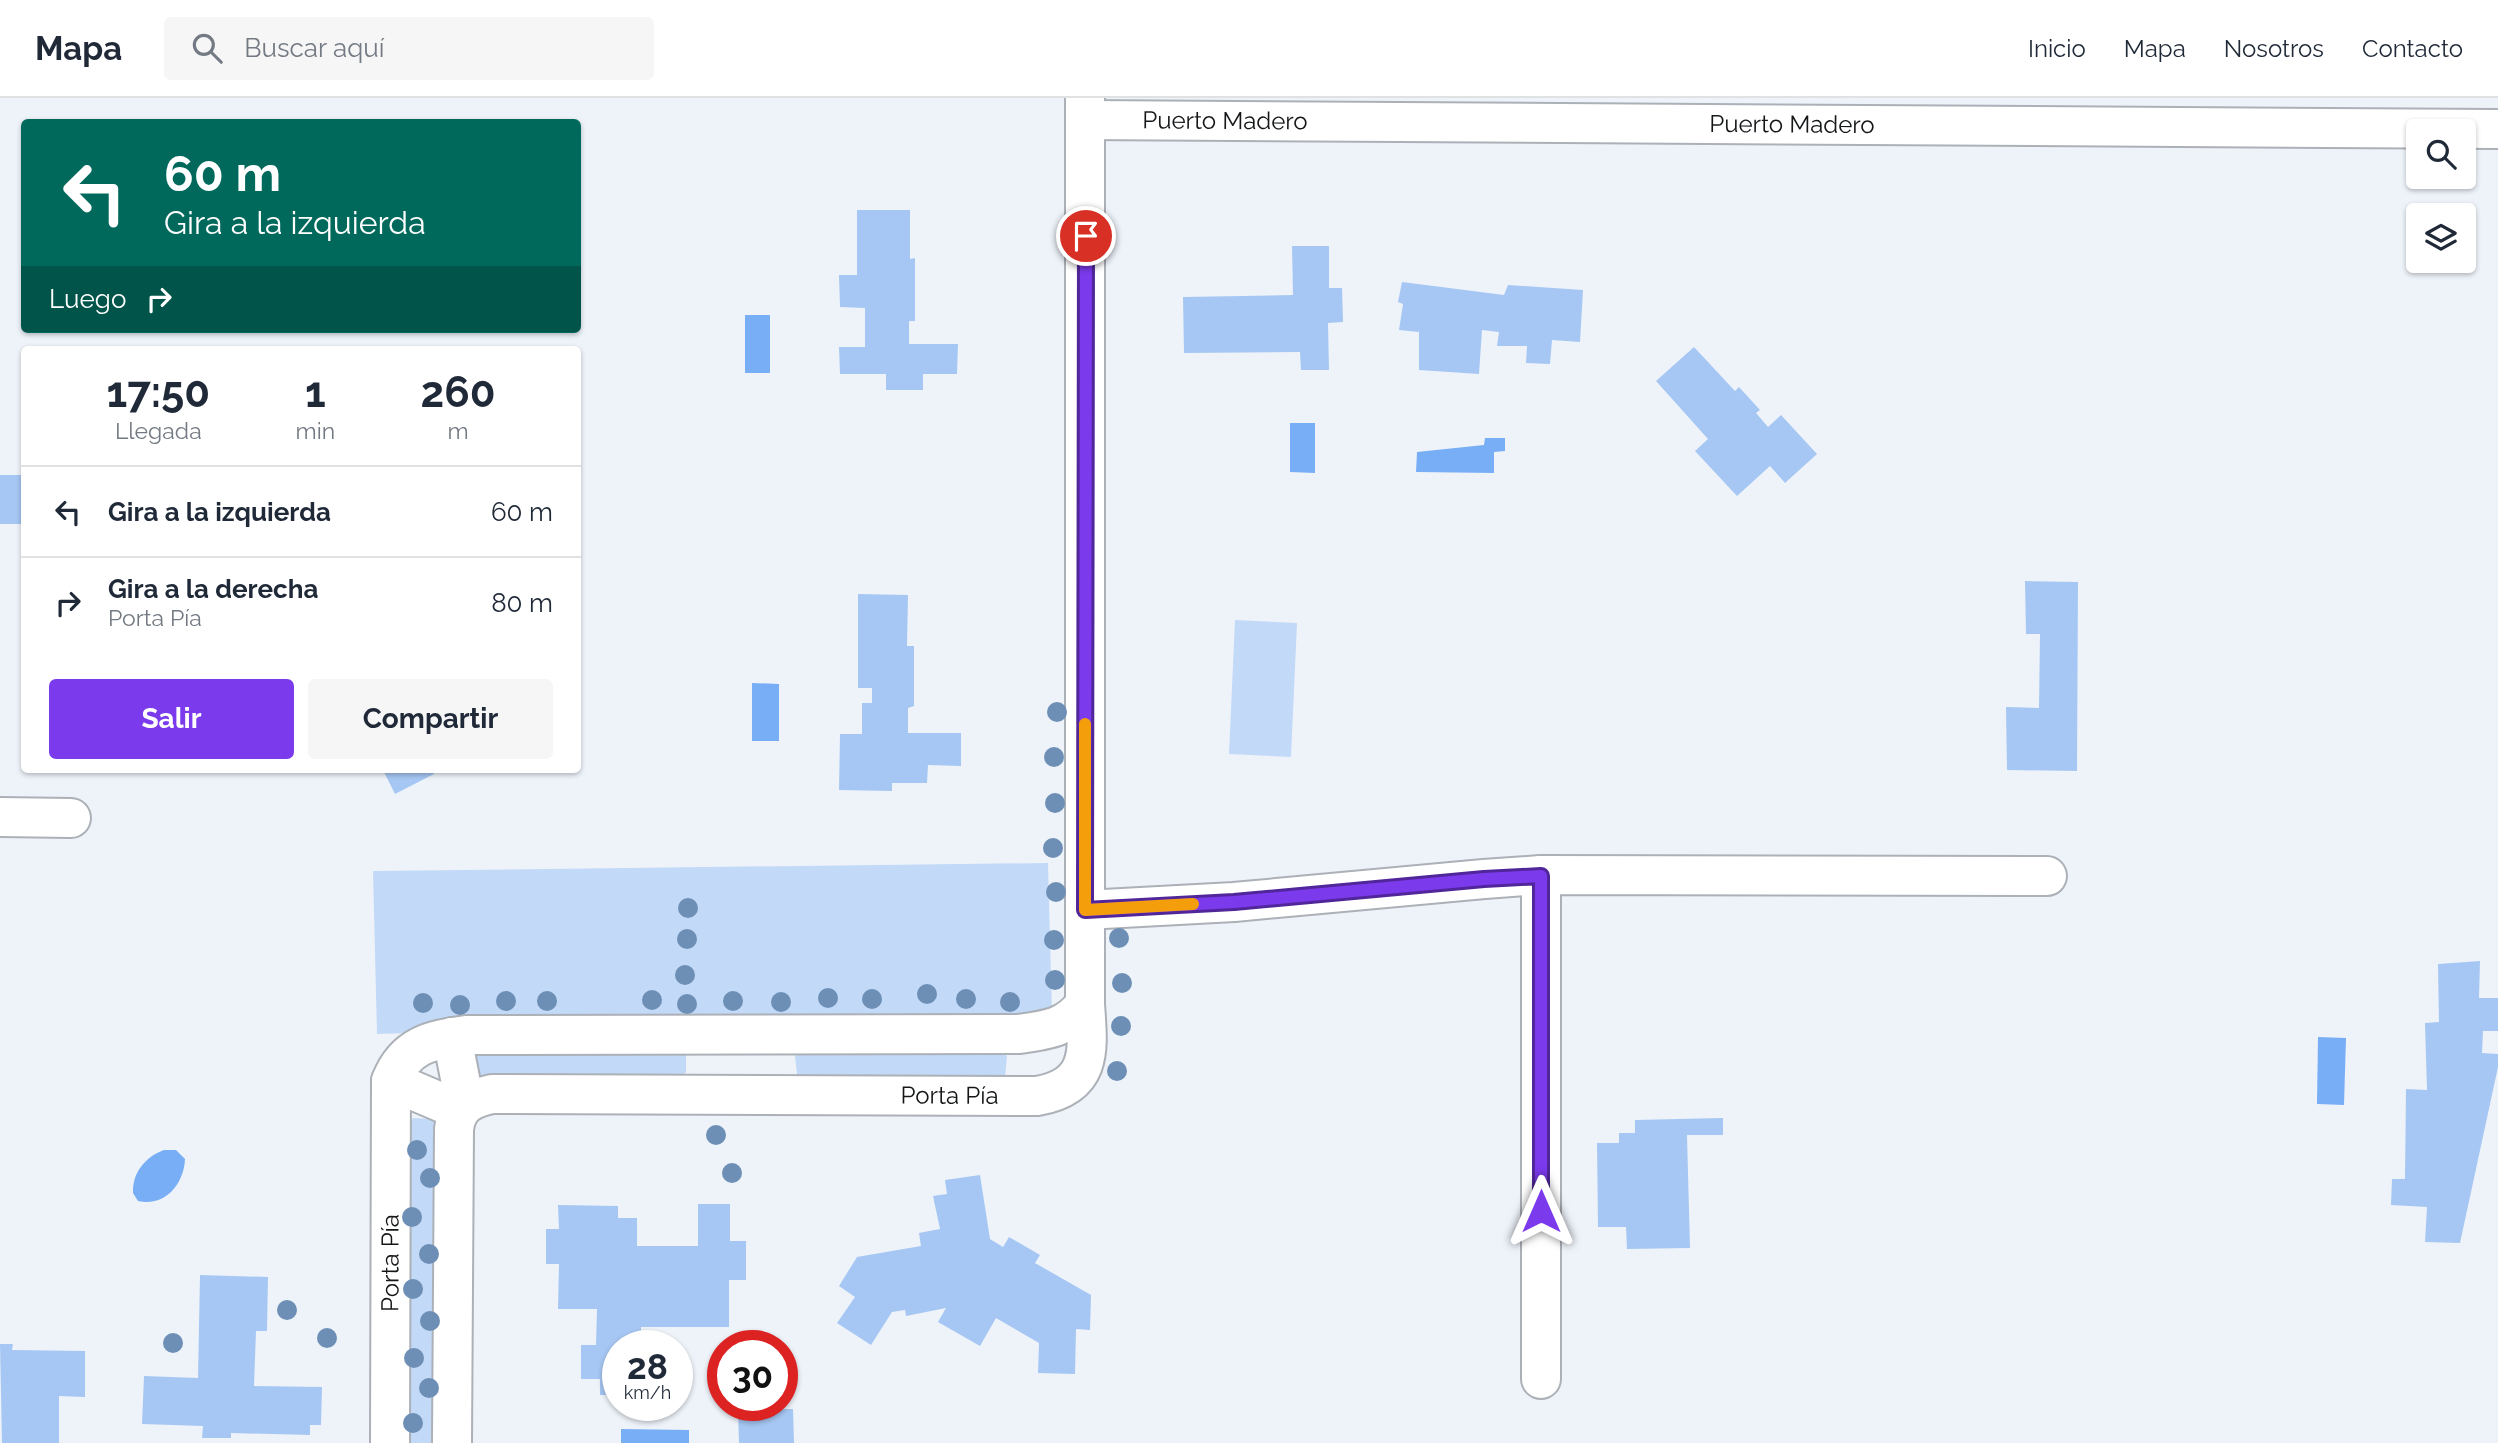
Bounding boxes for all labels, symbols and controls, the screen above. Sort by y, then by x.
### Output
search box [164,17,654,80]
text: Mapa [35,29,122,68]
icon: search [188,29,226,67]
text: Buscar aquí [244,33,384,63]
text: Inicio [2028,34,2086,63]
text: Mapa [2124,34,2186,63]
text: Nosotros [2224,34,2324,63]
text: Contacto [2362,34,2463,63]
street label: Puerto Madero [1142,105,1308,135]
street label: Puerto Madero [1709,109,1875,139]
map controls [2406,119,2476,273]
button: search [2406,119,2476,189]
text: 60 m [164,145,281,202]
icon: left [49,147,140,238]
button: layers [2406,203,2476,273]
text: Gira a la izquierda [164,204,426,241]
pin [1056,206,1116,266]
icon: arrive [1067,217,1105,255]
icon: right [140,280,178,318]
text: Luego [49,284,126,314]
text: 17:50 [106,368,210,417]
text: 1 [305,368,326,417]
text: 260 [421,368,496,417]
text: Llegada [115,417,202,444]
text: min [296,417,335,444]
text: m [448,417,469,444]
icon: left [49,493,87,531]
text: Gira a la izquierda [108,497,331,527]
text: 60 m [491,497,553,527]
text: Gira a la derecha [108,574,318,604]
icon: right [49,584,87,622]
text: 80 m [491,588,553,618]
text: Porta Pía [108,604,202,631]
button: Salir [49,679,294,759]
button: Compartir [308,679,553,759]
street label: Porta Pía [901,1080,999,1110]
position arrow [1504,1174,1578,1248]
street label: Porta Pía [375,1214,405,1312]
speed limit sign: 30 [707,1330,798,1421]
text: 28 [627,1346,668,1387]
text: km/h [624,1382,671,1403]

